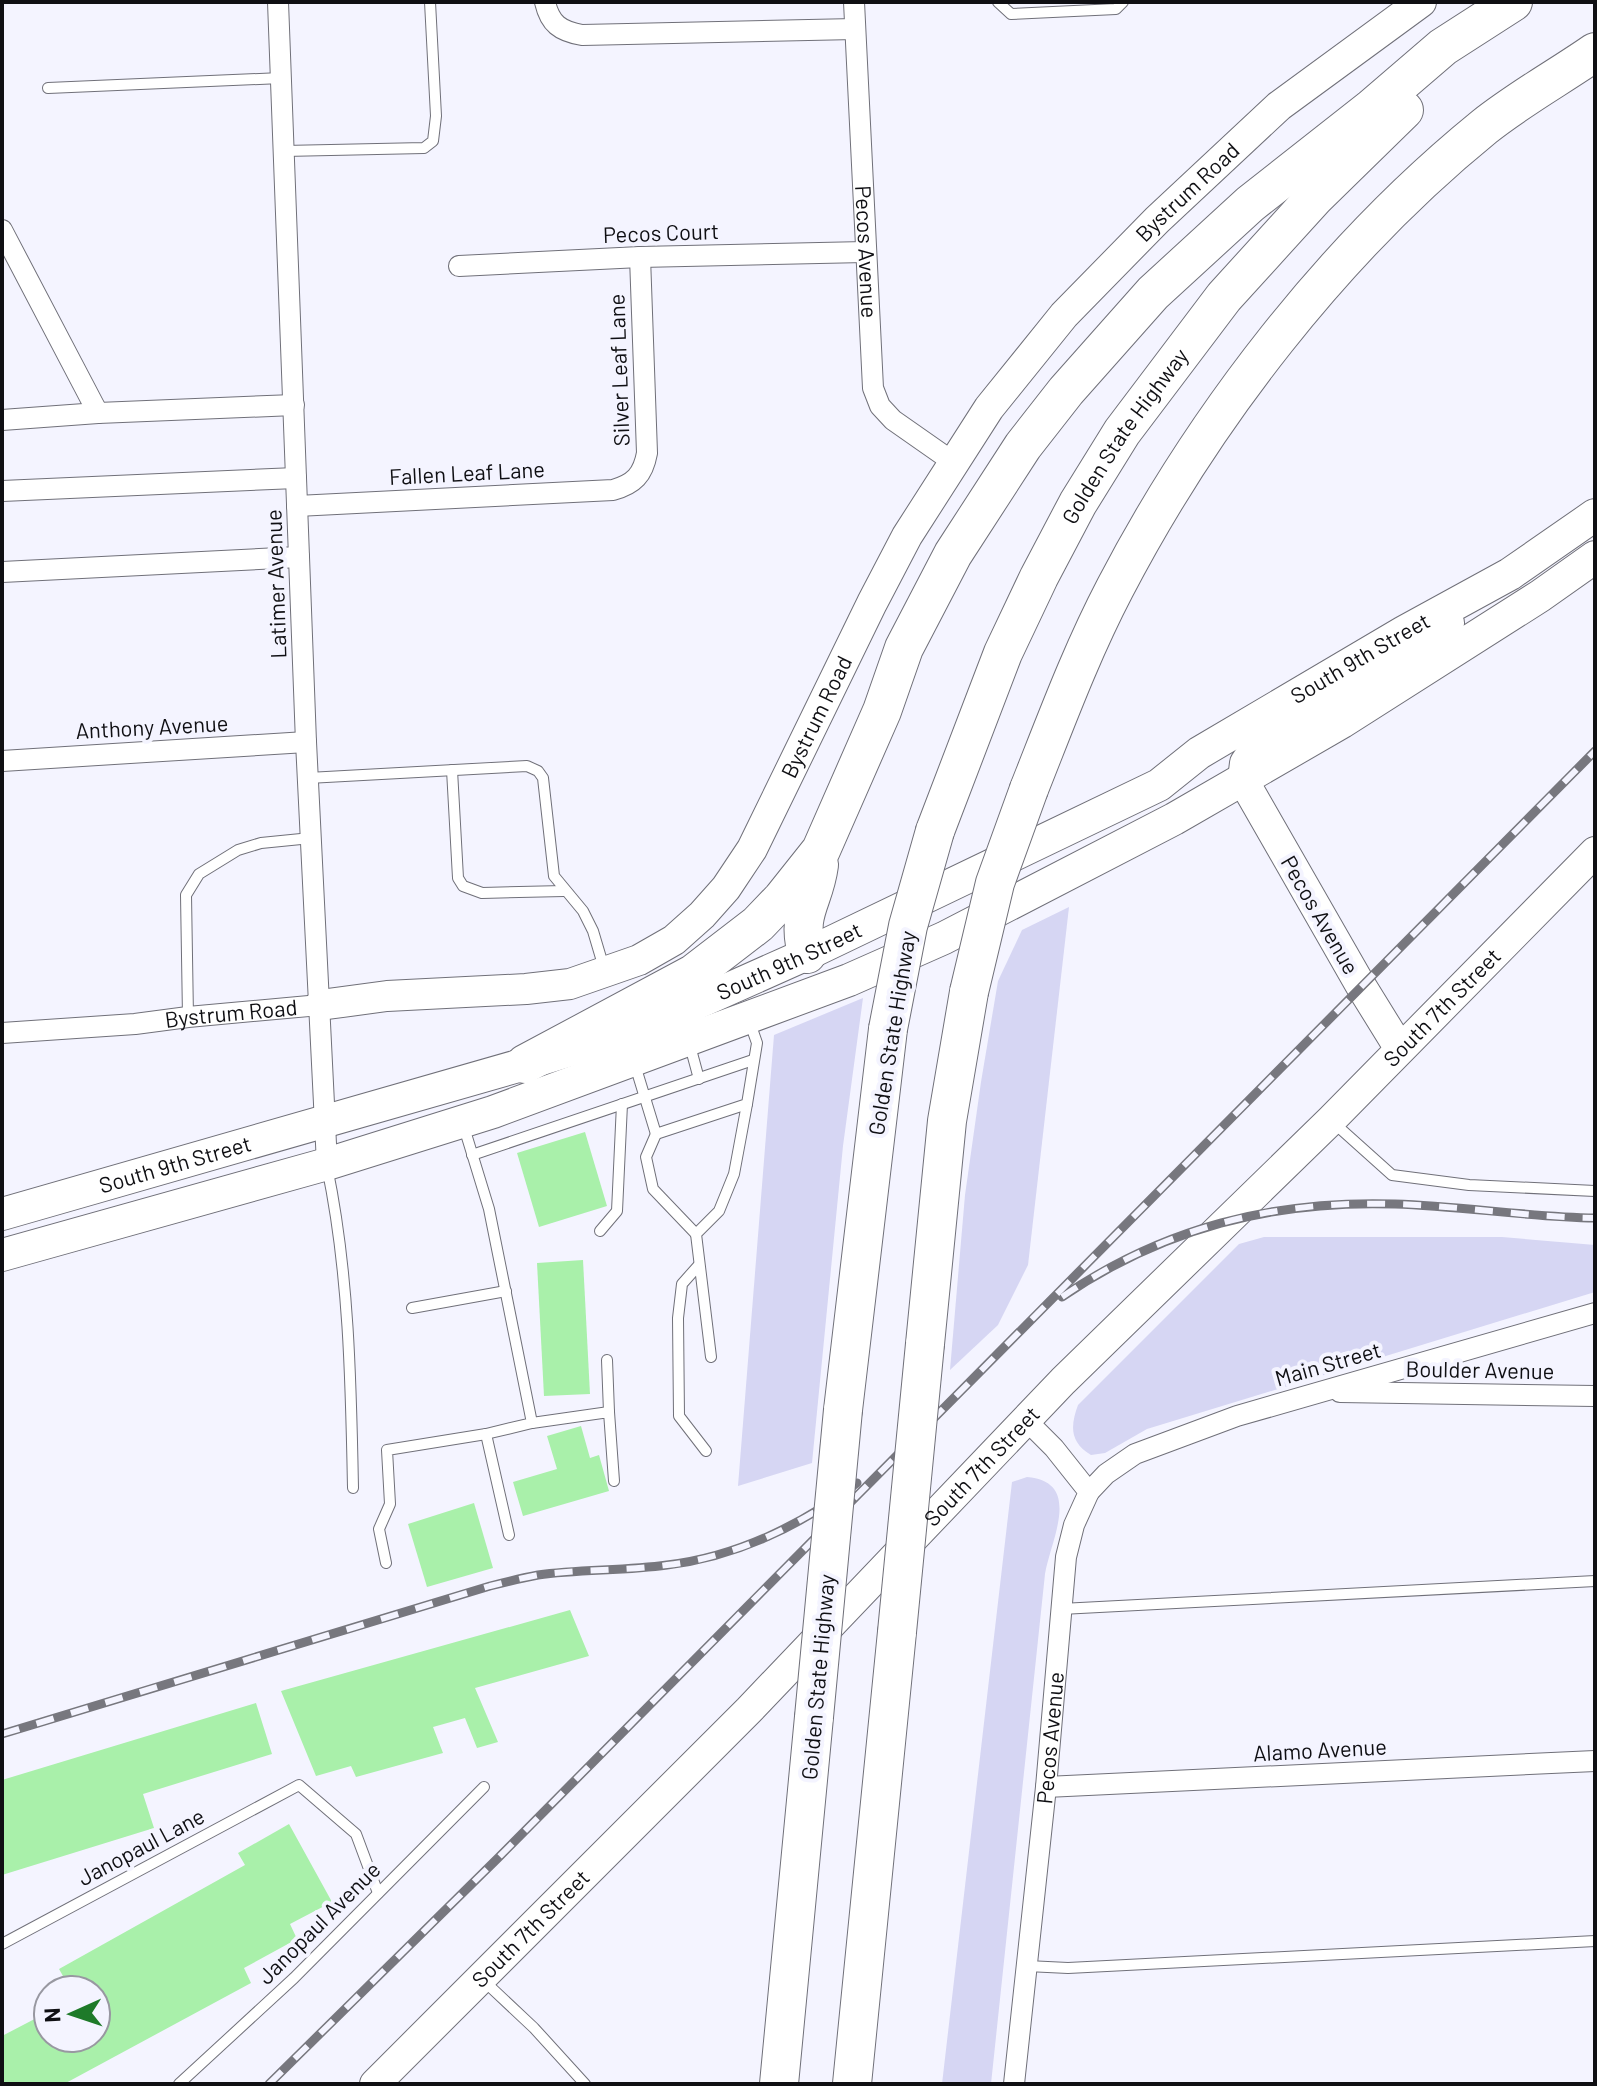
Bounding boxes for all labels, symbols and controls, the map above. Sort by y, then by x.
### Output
street label: Bystrum Road [1129,136,1244,246]
street label: Pecos Avenue [851,185,884,319]
street label: Pecos Court [602,217,719,247]
street label: Silver Leaf Lane [602,293,634,447]
street label: Golden State Highway [1056,343,1193,528]
street label: Fallen Leaf Lane [388,455,545,489]
street label: Latimer Avenue [259,509,291,659]
street label: South 9th Street [1285,607,1434,708]
street label: Bystrum Road [775,651,856,782]
street label: Anthony Avenue [75,709,229,743]
street label: Pecos Avenue [1276,851,1365,978]
street label: South 9th Street [712,916,865,1005]
street label: Golden State Highway [862,929,920,1137]
street label: South 7th Street [1377,942,1505,1071]
street label: Bystrum Road [163,993,298,1032]
street label: South 9th Street [96,1129,254,1198]
street label: Main Street [1272,1336,1384,1391]
street label: Boulder Avenue [1405,1355,1555,1383]
street label: South 7th Street [918,1400,1044,1531]
street label: Golden State Highway [795,1573,839,1781]
street label: Pecos Avenue [1030,1671,1068,1805]
street label: Alamo Avenue [1252,1733,1388,1765]
street label: Janopaul Lane [73,1802,208,1890]
street label: Janopaul Avenue [252,1856,385,1989]
street label: South 7th Street [466,1863,594,1992]
north arrow [32,1974,112,2054]
text: N [38,2007,64,2023]

